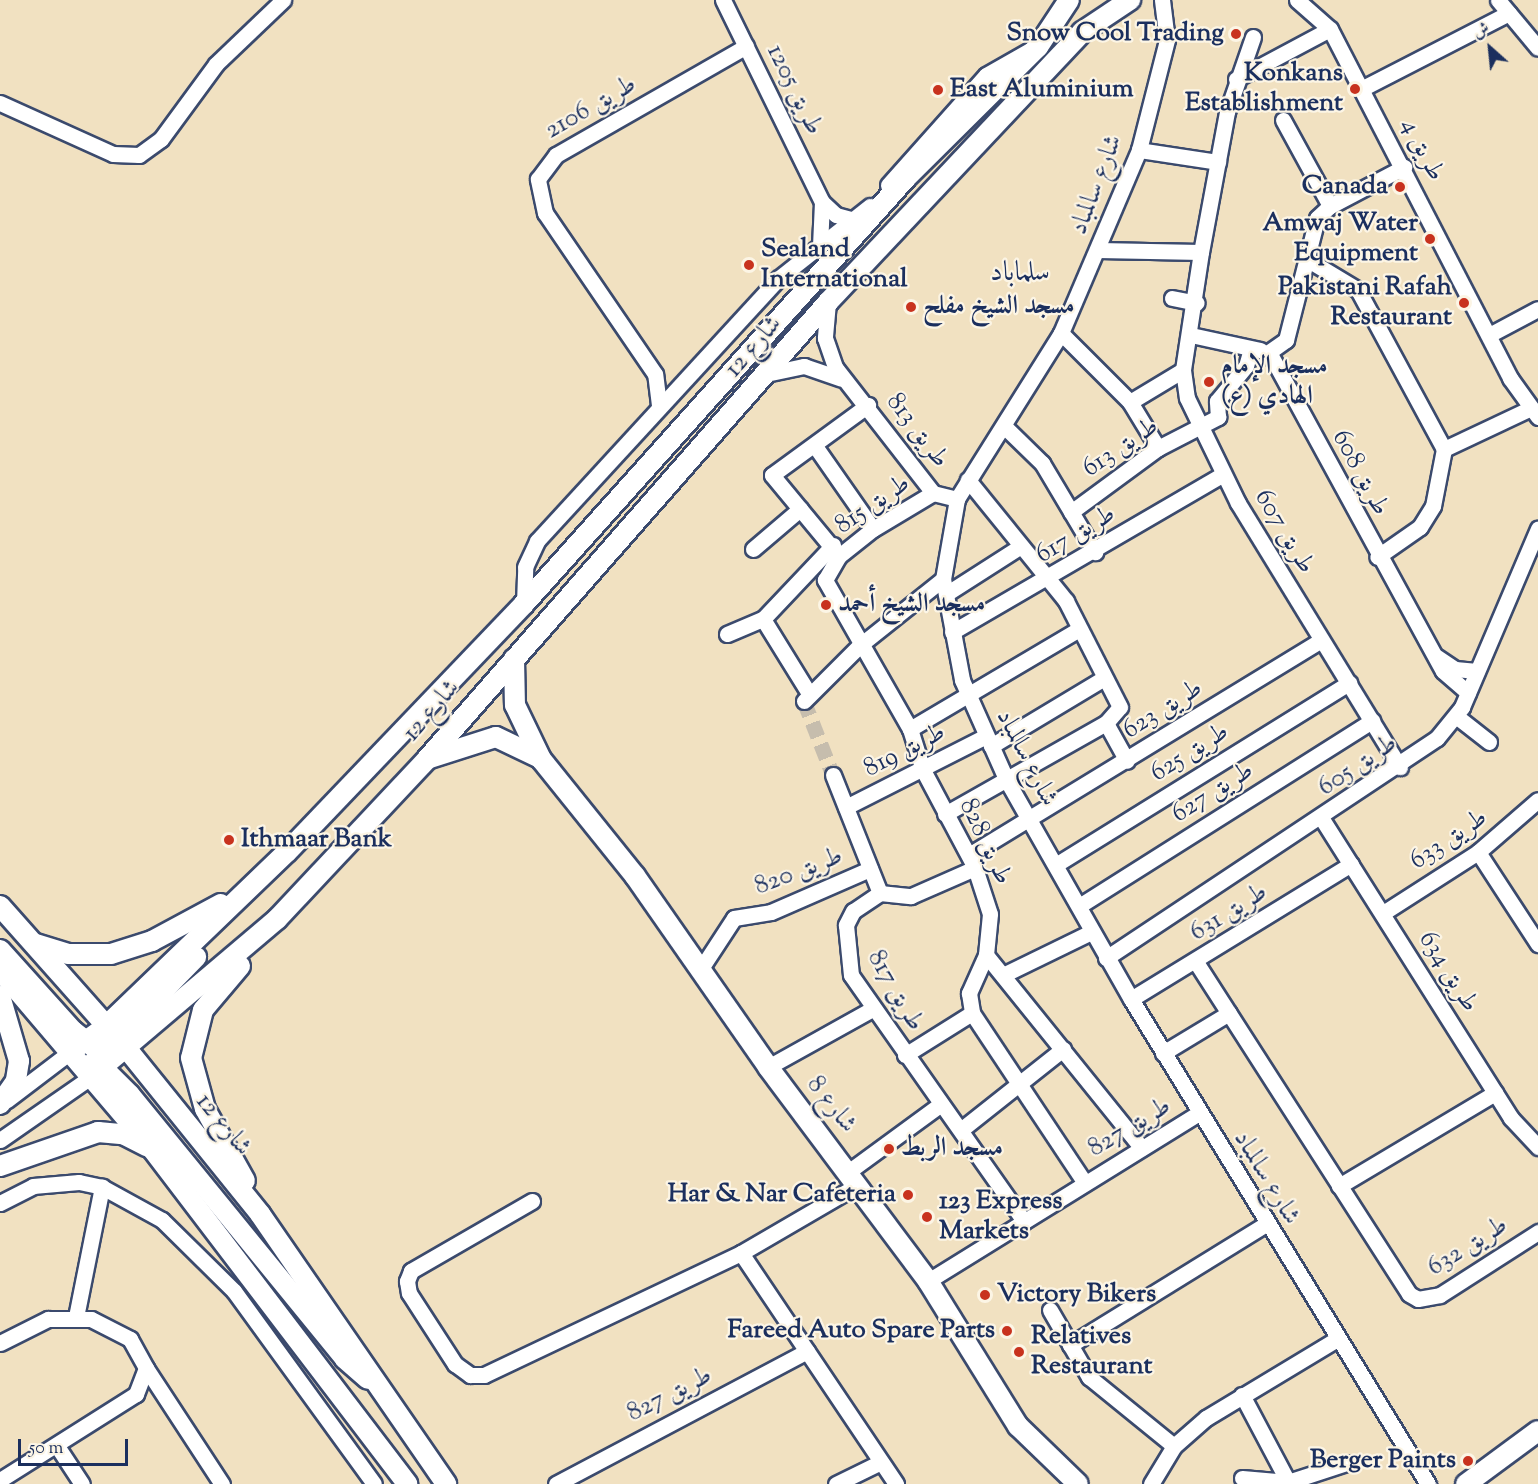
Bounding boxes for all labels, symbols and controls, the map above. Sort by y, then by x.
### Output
place label: Snow Cool Trading [1006,18,1224,50]
north arrow [1460,18,1520,78]
text: ش [1469,18,1494,45]
marker: Snow Cool Trading [1229,27,1243,41]
street label: طريق 1205 [759,40,829,140]
place label: Konkans Establishment [1185,58,1343,119]
street label: طريق 2106 [540,69,642,147]
place label: East Aluminium [950,74,1133,106]
marker: Konkans Establishment [1348,82,1362,96]
marker: East Aluminium [931,83,945,97]
street label: طريق 4 [1393,113,1451,187]
street label: شارع سالمباد [1064,131,1130,239]
place label: Canada [1302,171,1388,203]
marker: Canada [1393,180,1407,194]
place label: Amwaj Water Equipment [1262,208,1418,270]
marker: Amwaj Water Equipment [1423,232,1437,246]
place label: Sealand International [761,234,907,296]
district label: سلماباد [990,256,1050,290]
marker: Sealand International [742,258,756,272]
place label: Pakistani Rafah Restaurant [1278,272,1452,334]
place label: مسجد الشيخ مفلح [923,291,1075,323]
marker: Pakistani Rafah Restaurant [1457,296,1471,310]
marker: مسجد الشيخ مفلح [904,300,918,314]
street label: شارع 12 [719,310,789,384]
place label: مسجد الإمام الهادي (ع) [1221,351,1328,412]
marker: مسجد الإمام الهادي (ع) [1202,375,1216,389]
street label: طريق 813 [879,387,955,475]
street label: طريق 613 [1077,411,1165,485]
street label: طريق 608 [1324,425,1396,521]
street label: طريق 815 [830,469,916,541]
street label: طريق 607 [1247,484,1321,580]
street label: طريق 617 [1030,499,1122,571]
place label: مسجد الشيخ أحمد [838,589,985,621]
marker: مسجد الشيخ أحمد [819,598,833,612]
street label: طريق 623 [1117,673,1209,747]
street label: شارع 12 [397,674,467,748]
street label: شارع سالمباد [988,704,1064,812]
street label: طريق 819 [859,717,951,785]
street label: طريق 625 [1145,717,1235,789]
street label: طريق 605 [1313,728,1403,804]
street label: طريق 627 [1166,756,1260,830]
street label: طريق 828 [952,794,1018,890]
street label: طريق 633 [1404,803,1494,877]
place label: Ithmaar Bank [241,824,392,856]
marker: Ithmaar Bank [222,833,236,847]
street label: طريق 820 [751,841,847,903]
street label: طريق 631 [1185,877,1273,949]
street label: طريق 634 [1411,926,1485,1018]
street label: طريق 817 [860,945,930,1037]
street label: شارع 8 [799,1070,863,1140]
street label: شارع 12 [188,1087,258,1163]
street label: طريق 827 [1083,1091,1177,1165]
street label: شارع سالمباد [1226,1125,1306,1231]
place label: مسجد الربط [901,1133,1003,1165]
marker: مسجد الربط [882,1142,896,1156]
place label: Har & Nar Cafeteria [668,1179,896,1211]
place label: 123 Express Markets [939,1186,1062,1248]
marker: Har & Nar Cafeteria [901,1188,915,1202]
marker: 123 Express Markets [920,1210,934,1224]
street label: طريق 632 [1422,1210,1514,1284]
place label: Victory Bikers [997,1279,1156,1311]
marker: Victory Bikers [978,1288,992,1302]
place label: Fareed Auto Spare Parts [728,1315,995,1347]
place label: Relatives Restaurant [1031,1321,1152,1382]
marker: Fareed Auto Spare Parts [1000,1324,1014,1338]
marker: Relatives Restaurant [1012,1345,1026,1359]
street label: طريق 827 [622,1360,718,1430]
scale bar [21,1427,130,1465]
text: 50 m [29,1436,63,1462]
place label: Berger Paints [1310,1445,1456,1477]
marker: Berger Paints [1461,1454,1475,1468]

